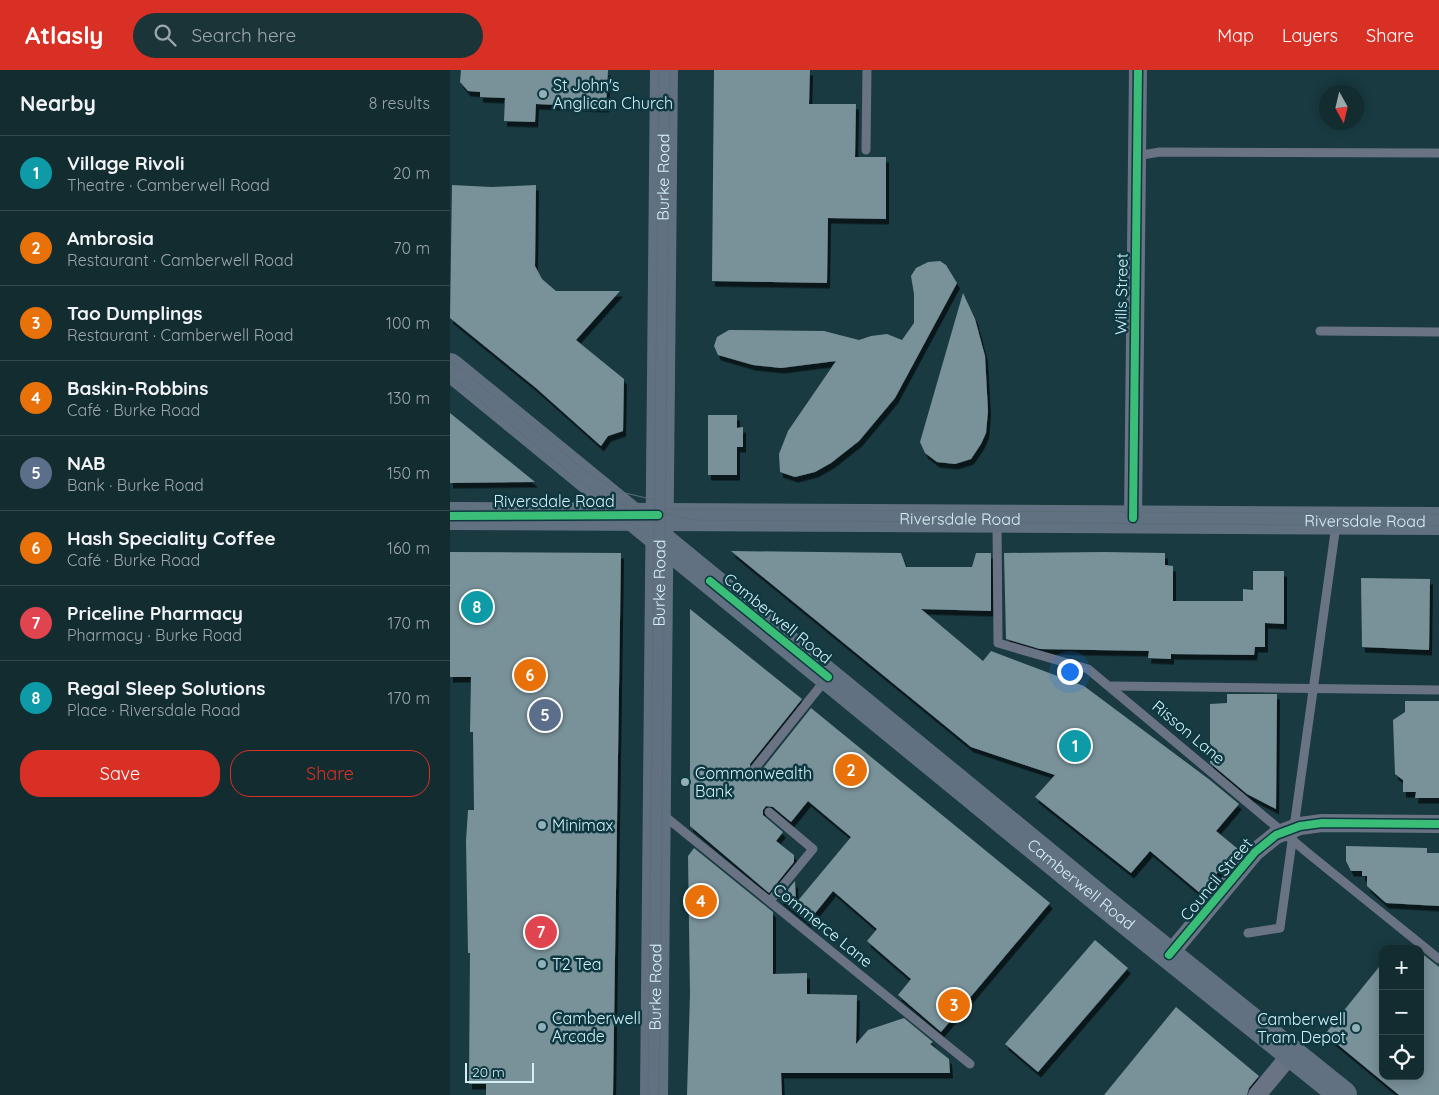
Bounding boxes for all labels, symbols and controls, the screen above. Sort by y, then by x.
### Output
search box [133,13,483,58]
text: Atlasly [25,20,103,50]
icon: search [151,21,179,49]
text: Search here [191,23,296,47]
text: Map [1217,24,1254,47]
text: Layers [1282,24,1338,47]
text: Share [1366,24,1414,47]
place label: St John's Anglican Church [553,75,673,113]
north arrow [1319,85,1364,130]
marker: St John's Anglican Church [537,88,549,100]
text: Nearby [20,90,96,116]
text: 8 results [369,93,430,113]
street label: Burke Road [653,133,673,221]
text: Village Rivoli [67,151,184,175]
text: 1 [33,163,39,183]
text: 20 m [393,163,430,183]
text: Theatre · Camberwell Road [67,175,270,195]
text: Ambrosia [67,226,154,250]
text: 2 [31,238,41,258]
text: 70 m [393,238,430,258]
text: Restaurant · Camberwell Road [67,250,293,270]
street label: Wills Street [1110,253,1132,335]
text: Tao Dumplings [67,301,202,325]
text: 3 [32,313,40,333]
text: 100 m [386,313,430,333]
text: Restaurant · Camberwell Road [67,325,293,345]
text: Baskin-Robbins [67,376,208,400]
text: 4 [31,388,41,408]
text: 130 m [387,388,430,408]
text: Café · Burke Road [67,400,200,420]
text: NAB [67,451,106,475]
text: 5 [31,463,41,483]
text: 150 m [387,463,430,483]
text: Bank · Burke Road [67,475,204,495]
street label: Riversdale Road [493,491,615,511]
street label: Riversdale Road [899,508,1021,529]
street label: Riversdale Road [1304,510,1426,531]
text: Hash Speciality Coffee [67,526,276,550]
text: 6 [32,538,40,558]
text: 160 m [387,538,430,558]
street label: Burke Road [649,539,669,627]
text: Café · Burke Road [67,550,200,570]
street label: Camberwell Road [720,568,836,668]
pin: 8 [461,588,493,626]
text: Priceline Pharmacy [67,601,243,625]
text: 7 [32,613,40,633]
text: 170 m [387,613,430,633]
text: Pharmacy · Burke Road [67,625,242,645]
pin: 6 [514,656,546,694]
your location [1057,659,1083,685]
text: Regal Sleep Solutions [67,676,265,700]
text: 8 [32,688,40,708]
text: 170 m [387,688,430,708]
pin: 5 [529,696,561,734]
street label: Risson Lane [1149,696,1229,768]
text: Place · Riversdale Road [67,700,240,720]
pin: 1 [1059,727,1091,765]
button: Save [20,750,220,797]
button: Share [230,750,430,797]
pin: 2 [835,751,867,789]
place label: Commonwealth Bank [695,763,812,801]
marker: Commonwealth Bank [679,776,691,788]
place label: Minimax [552,815,614,835]
marker: Minimax [536,819,548,831]
street label: Camberwell Road [1023,834,1139,934]
street label: Council Street [1176,834,1256,924]
street label: Commerce Lane [769,879,877,971]
pin: 4 [685,882,717,920]
pin: 7 [525,913,557,951]
street label: Burke Road [645,943,665,1031]
map controls [1379,945,1424,1080]
button: + [1379,945,1424,990]
place label: T2 Tea [552,954,601,974]
marker: T2 Tea [536,958,548,970]
pin: 3 [938,986,970,1024]
button: − [1379,990,1424,1035]
place label: Camberwell Arcade [552,1008,641,1046]
place label: Camberwell Tram Depot [1257,1009,1346,1047]
marker: Camberwell Arcade [536,1021,548,1033]
marker: Camberwell Tram Depot [1350,1022,1362,1034]
button: locate [1379,1035,1424,1080]
scale bar [465,1060,534,1083]
text: 20 m [472,1063,505,1081]

